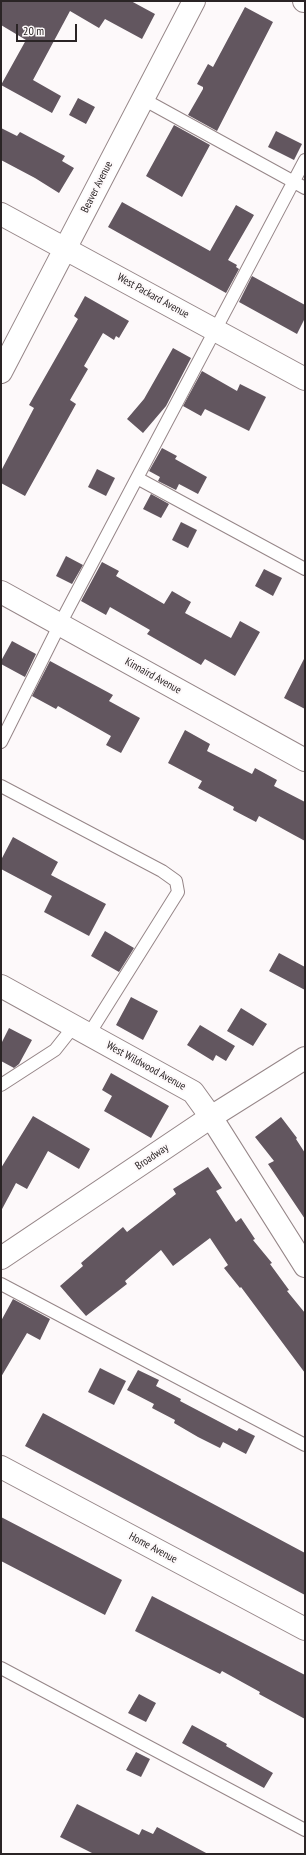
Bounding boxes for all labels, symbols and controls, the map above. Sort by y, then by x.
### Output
scale bar [18,16,79,42]
text: 20 m [23,23,44,38]
street label: Beaver Avenue [78,159,116,215]
street label: West Packard Avenue [115,271,191,321]
street label: Kinnaird Avenue [123,655,183,697]
street label: West Wildwood Avenue [104,1039,188,1093]
street label: Broadway [133,1141,171,1173]
street label: Home Avenue [127,1530,179,1566]

